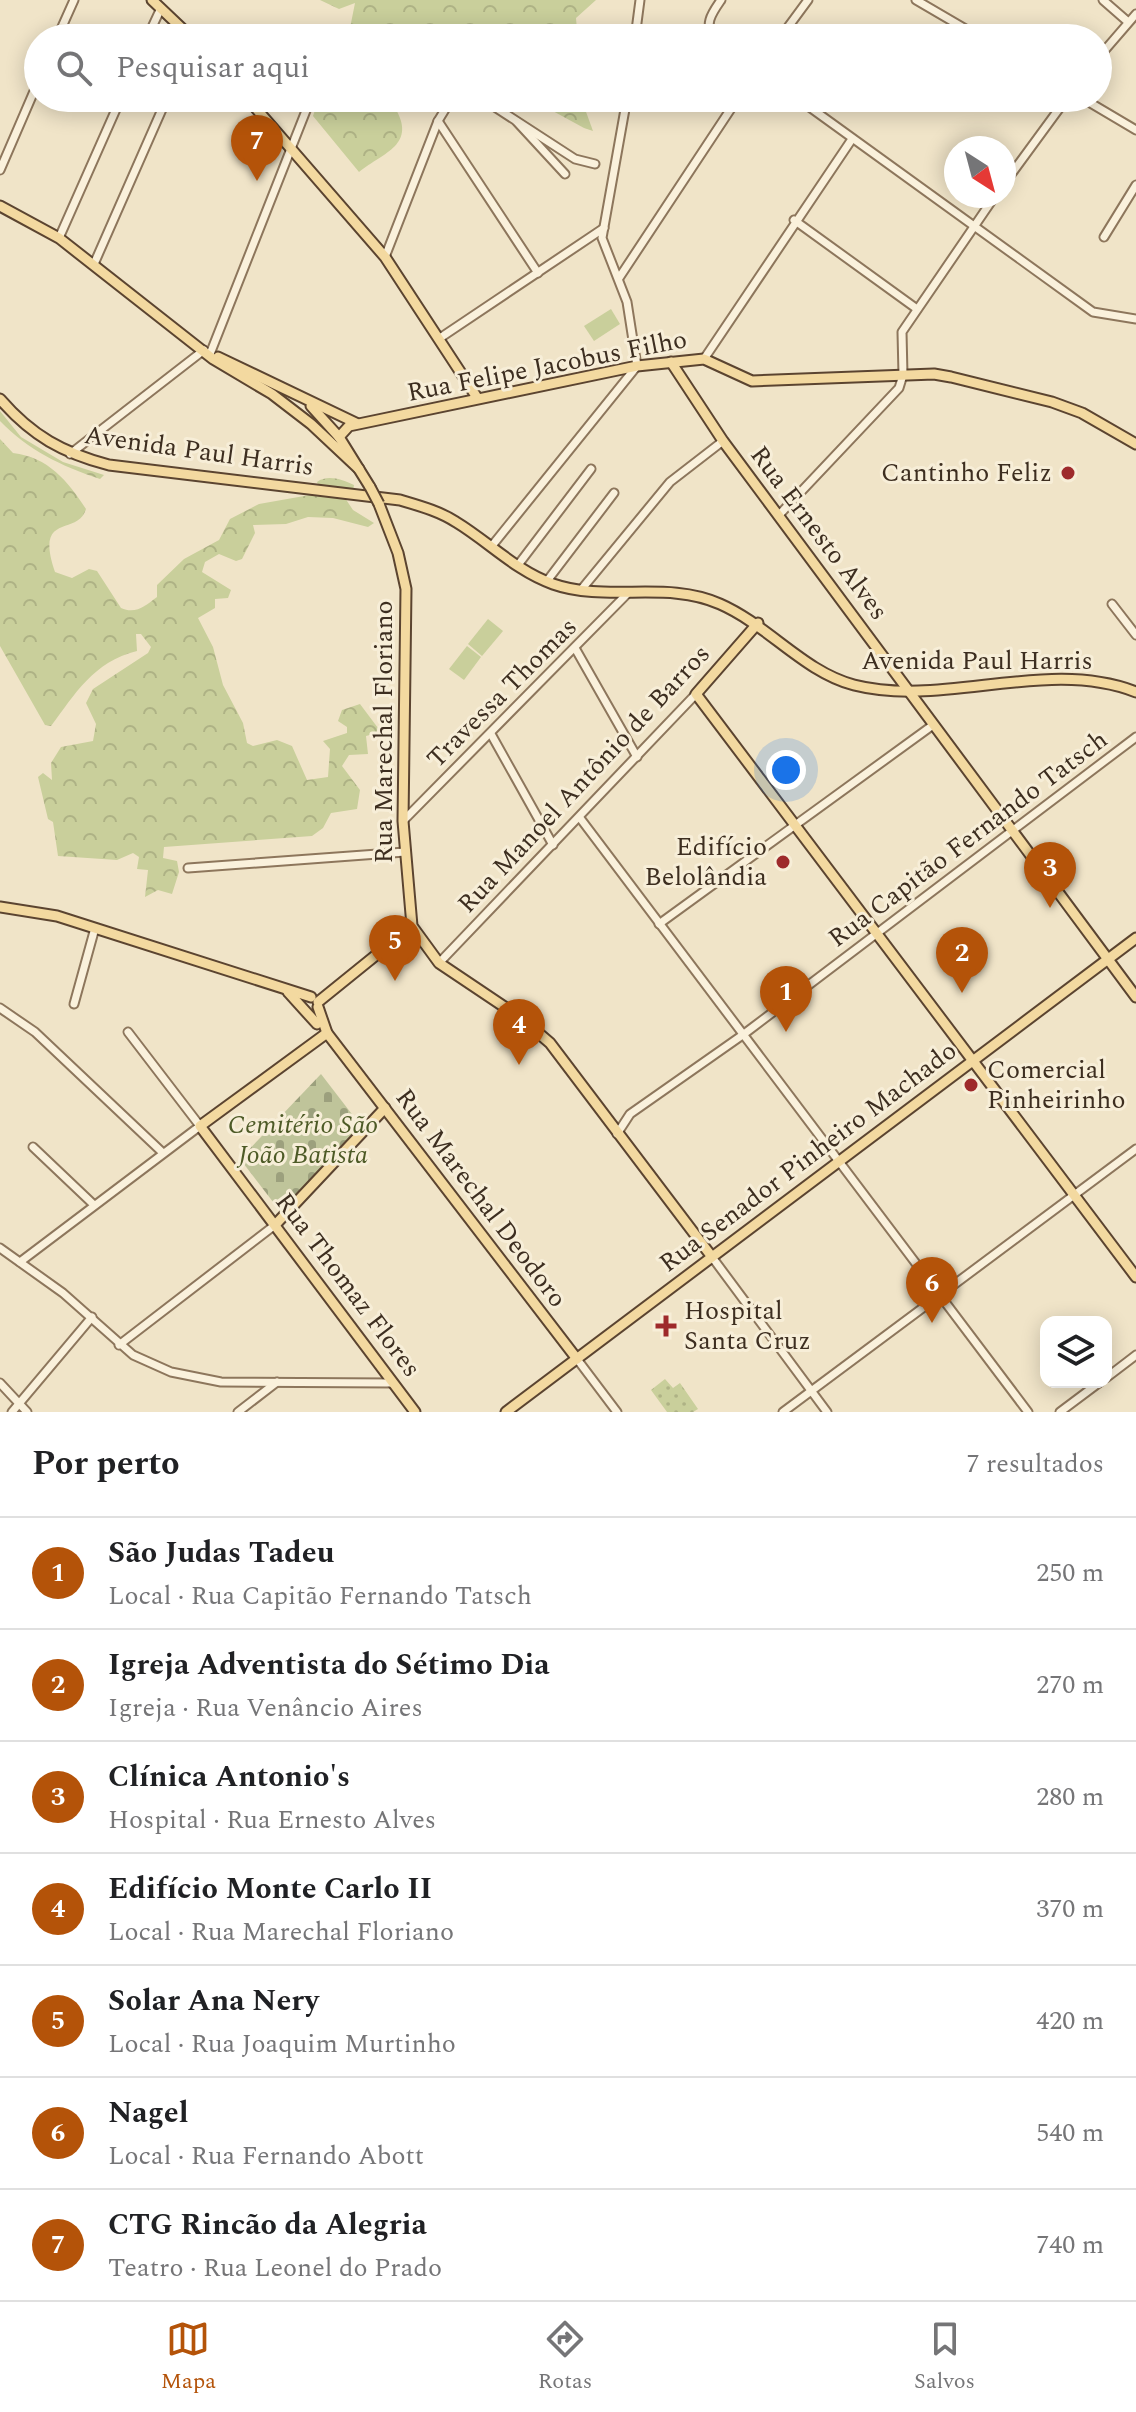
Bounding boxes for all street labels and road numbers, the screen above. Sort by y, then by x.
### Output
street label: Rua Felipe Jacobus Filho [404,319,690,413]
street label: Avenida Paul Harris [81,415,317,487]
street label: Rua Ernesto Alves [740,437,898,629]
street label: Rua Marechal Floriano [364,600,404,864]
street label: Travessa Thomas [417,608,587,778]
street label: Rua Manoel Antônio de Barros [448,635,720,923]
street label: Avenida Paul Harris [861,641,1093,681]
street label: Rua Capitão Fernando Tatsch [820,720,1116,958]
street label: Rua Senador Pinheiro Machado [651,1032,965,1282]
street label: Rua Marechal Deodoro [385,1080,577,1316]
street label: Rua Thomaz Flores [265,1184,431,1386]

